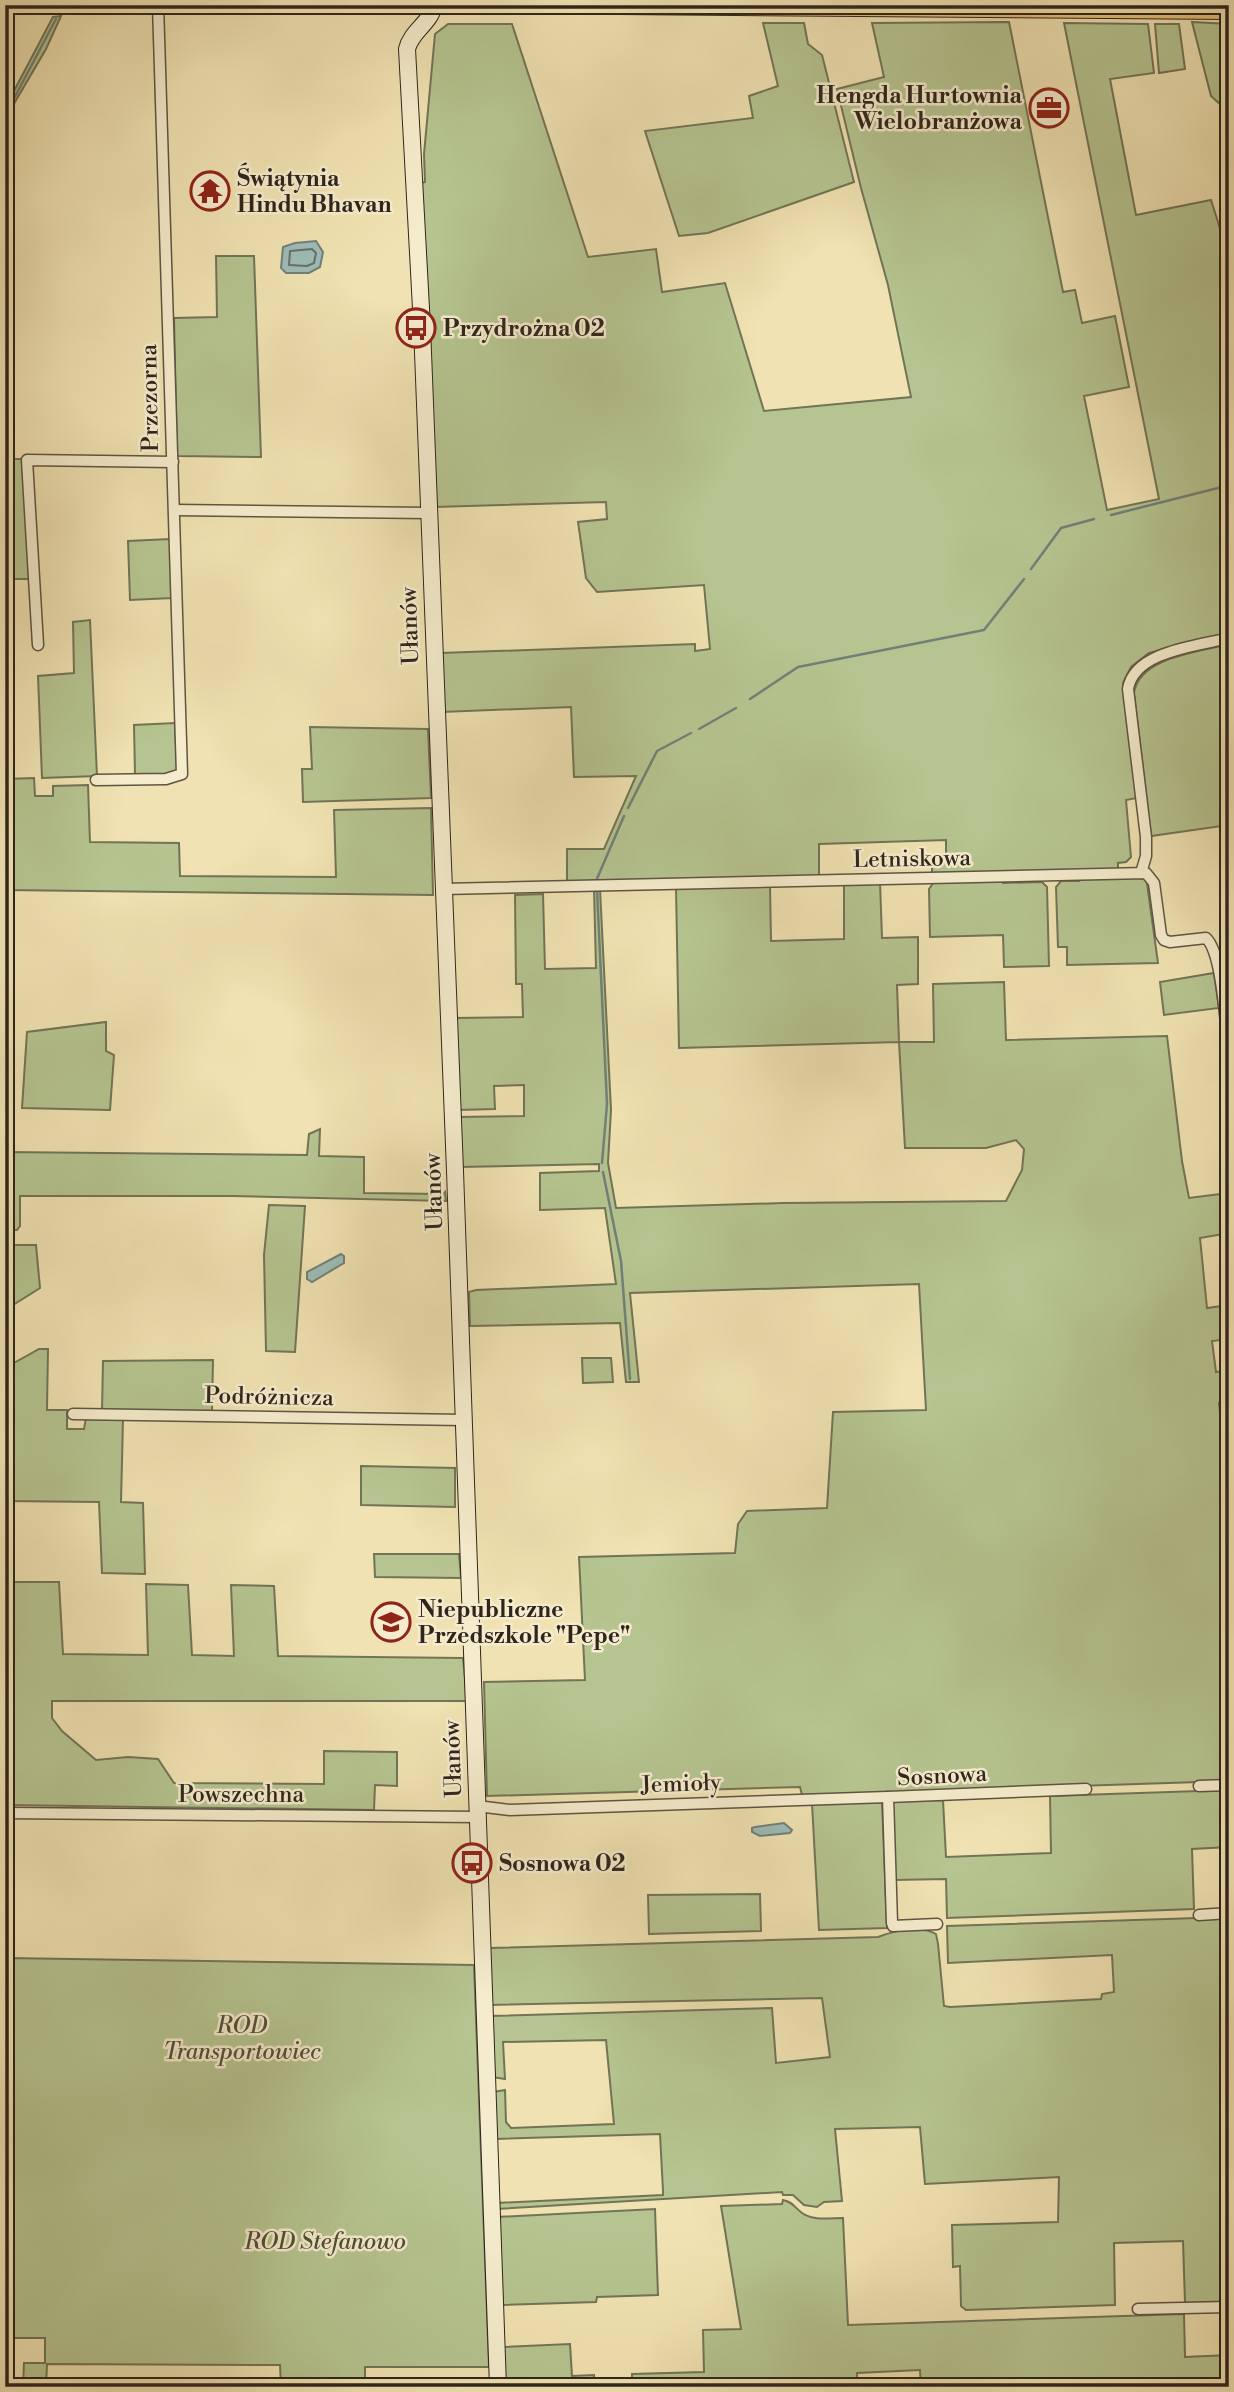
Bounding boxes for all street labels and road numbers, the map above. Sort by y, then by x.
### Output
street label: Przezorna [135,343,165,452]
street label: Ułanów [395,586,425,665]
street label: Letniskowa [853,844,972,874]
street label: Ułanów [419,1152,449,1231]
street label: Podróżnicza [204,1382,334,1412]
street label: Ułanów [438,1719,468,1798]
street label: Sosnowa [896,1760,988,1792]
street label: Jemioły [640,1769,722,1799]
street label: Powszechna [178,1781,304,1809]

